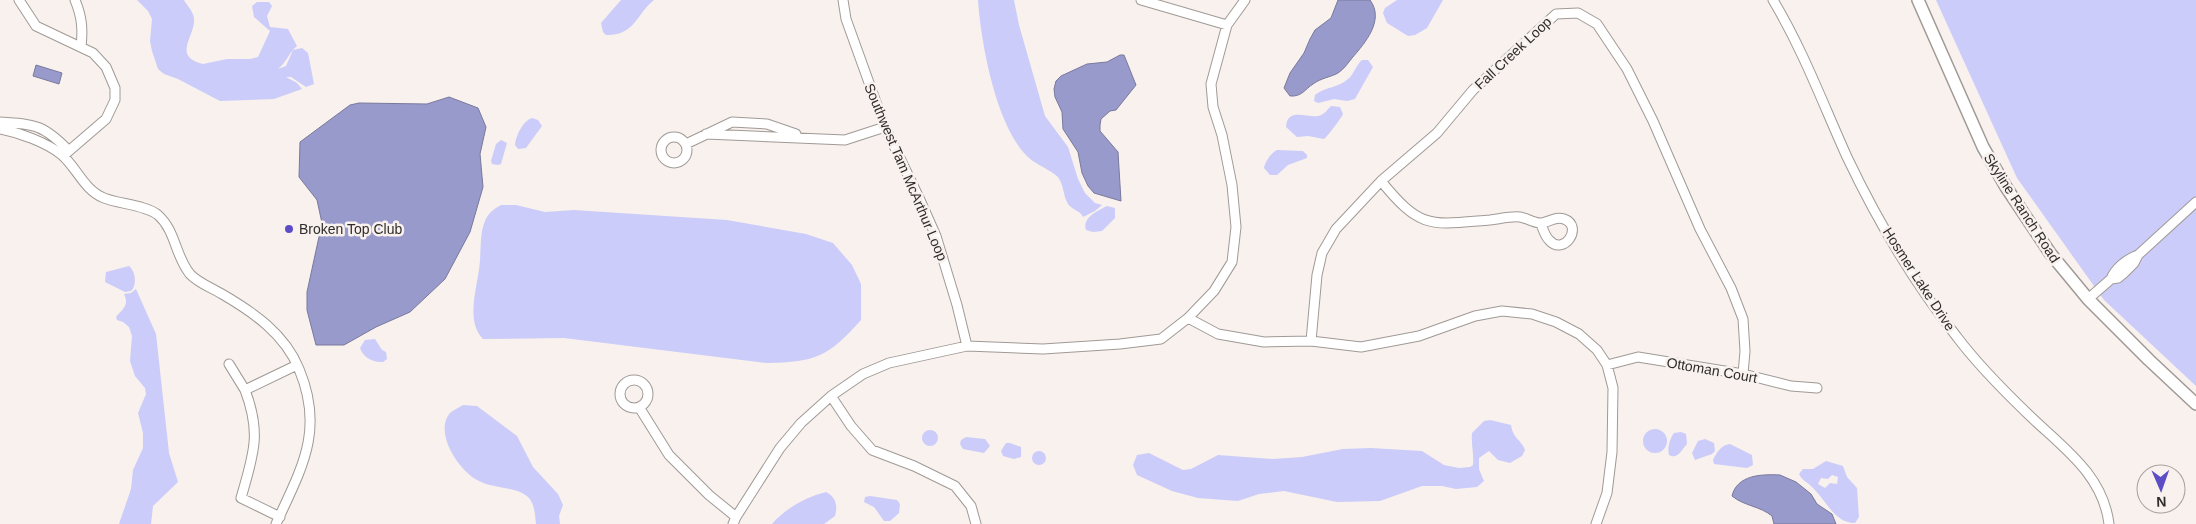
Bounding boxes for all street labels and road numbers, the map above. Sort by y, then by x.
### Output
street label: Fall Creek Loop [1471,13,1555,93]
street label: Southwest Tam McArthur Loop [861,81,951,263]
street label: Skyline Ranch Road [1981,150,2063,266]
street label: Hosmer Lake Drive [1880,224,1958,334]
street label: Ottoman Court [1665,354,1759,386]

